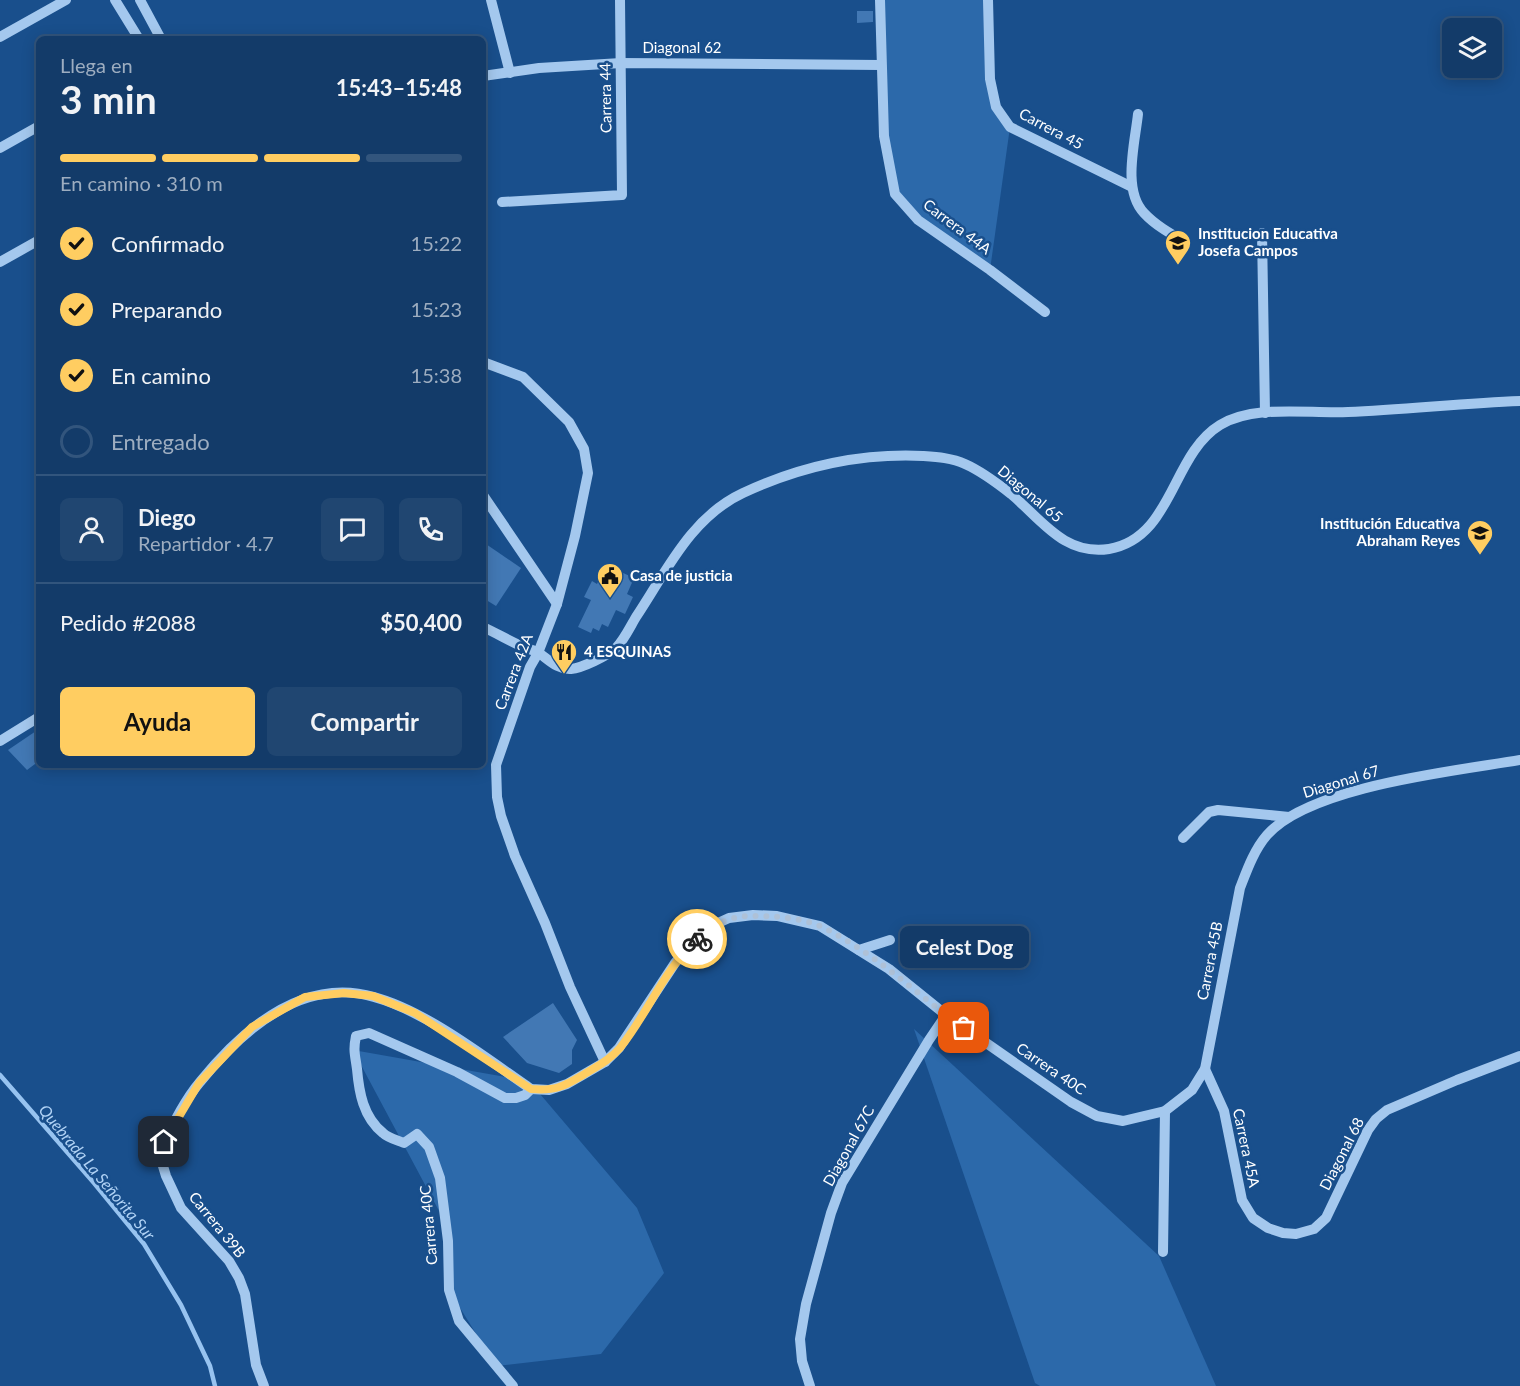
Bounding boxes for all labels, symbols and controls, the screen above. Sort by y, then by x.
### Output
map controls [1442,18,1502,78]
button: layers [1442,18,1502,78]
street label: Diagonal 62 [642,38,722,56]
text: Llega en [60,53,133,77]
street label: Carrera 44 [595,63,615,133]
text: 15:43–15:48 [336,74,462,101]
text: 3 min [60,76,157,122]
street label: Carrera 45 [1016,104,1087,153]
text: En camino · 310 m [60,171,223,195]
street label: Carrera 44A [920,195,996,258]
place label: Institucion Educativa Josefa Campos [1198,224,1338,259]
icon: check [60,227,93,260]
school or university icon: Institucion Educativa Josefa Campos [1163,228,1193,266]
text: Confirmado [111,230,224,257]
text: 15:22 [411,231,462,255]
icon: check [60,293,93,326]
text: Preparando [111,296,222,323]
text: 15:23 [411,297,462,321]
icon: check [60,359,93,392]
text: En camino [111,362,211,389]
text: 15:38 [411,363,462,387]
text: Entregado [111,428,210,455]
street label: Diagonal 65 [995,461,1067,526]
button: person [60,498,123,561]
button: chat [321,498,384,561]
button: phone [399,498,462,561]
text: Diego [138,504,196,531]
place label: Institución Educativa Abraham Reyes [1320,514,1460,549]
school or university icon: Institución Educativa Abraham Reyes [1465,518,1495,556]
text: Repartidor · 4.7 [138,531,274,555]
public building icon: Casa de justicia [595,561,625,599]
place label: Casa de justicia [630,566,733,584]
text: Pedido #2088 [60,609,196,636]
text: $50,400 [380,609,462,636]
street label: Carrera 42A [490,630,536,712]
restaurant icon: 4 ESQUINAS [549,637,579,675]
place label: 4 ESQUINAS [584,642,671,660]
button: Ayuda [60,687,255,756]
button: Compartir [267,687,462,756]
street label: Diagonal 67 [1300,761,1381,801]
courier [667,909,727,969]
street label: Carrera 45B [1193,920,1225,1002]
icon: bike [681,923,714,956]
callout: Celest Dog [900,926,1028,968]
text: Celest Dog [916,935,1013,959]
pin [938,1002,989,1053]
icon: bag [947,1011,980,1044]
street label: Carrera 40C [1013,1038,1090,1098]
water label: Quebrada La Señorita Sur [35,1100,160,1243]
street label: Diagonal 67C [819,1102,878,1189]
street label: Carrera 45A [1230,1107,1264,1190]
street label: Diagonal 68 [1315,1114,1367,1193]
pin [138,1116,189,1167]
icon: home [147,1125,180,1158]
street label: Carrera 40C [416,1184,440,1266]
street label: Carrera 39B [186,1188,250,1261]

